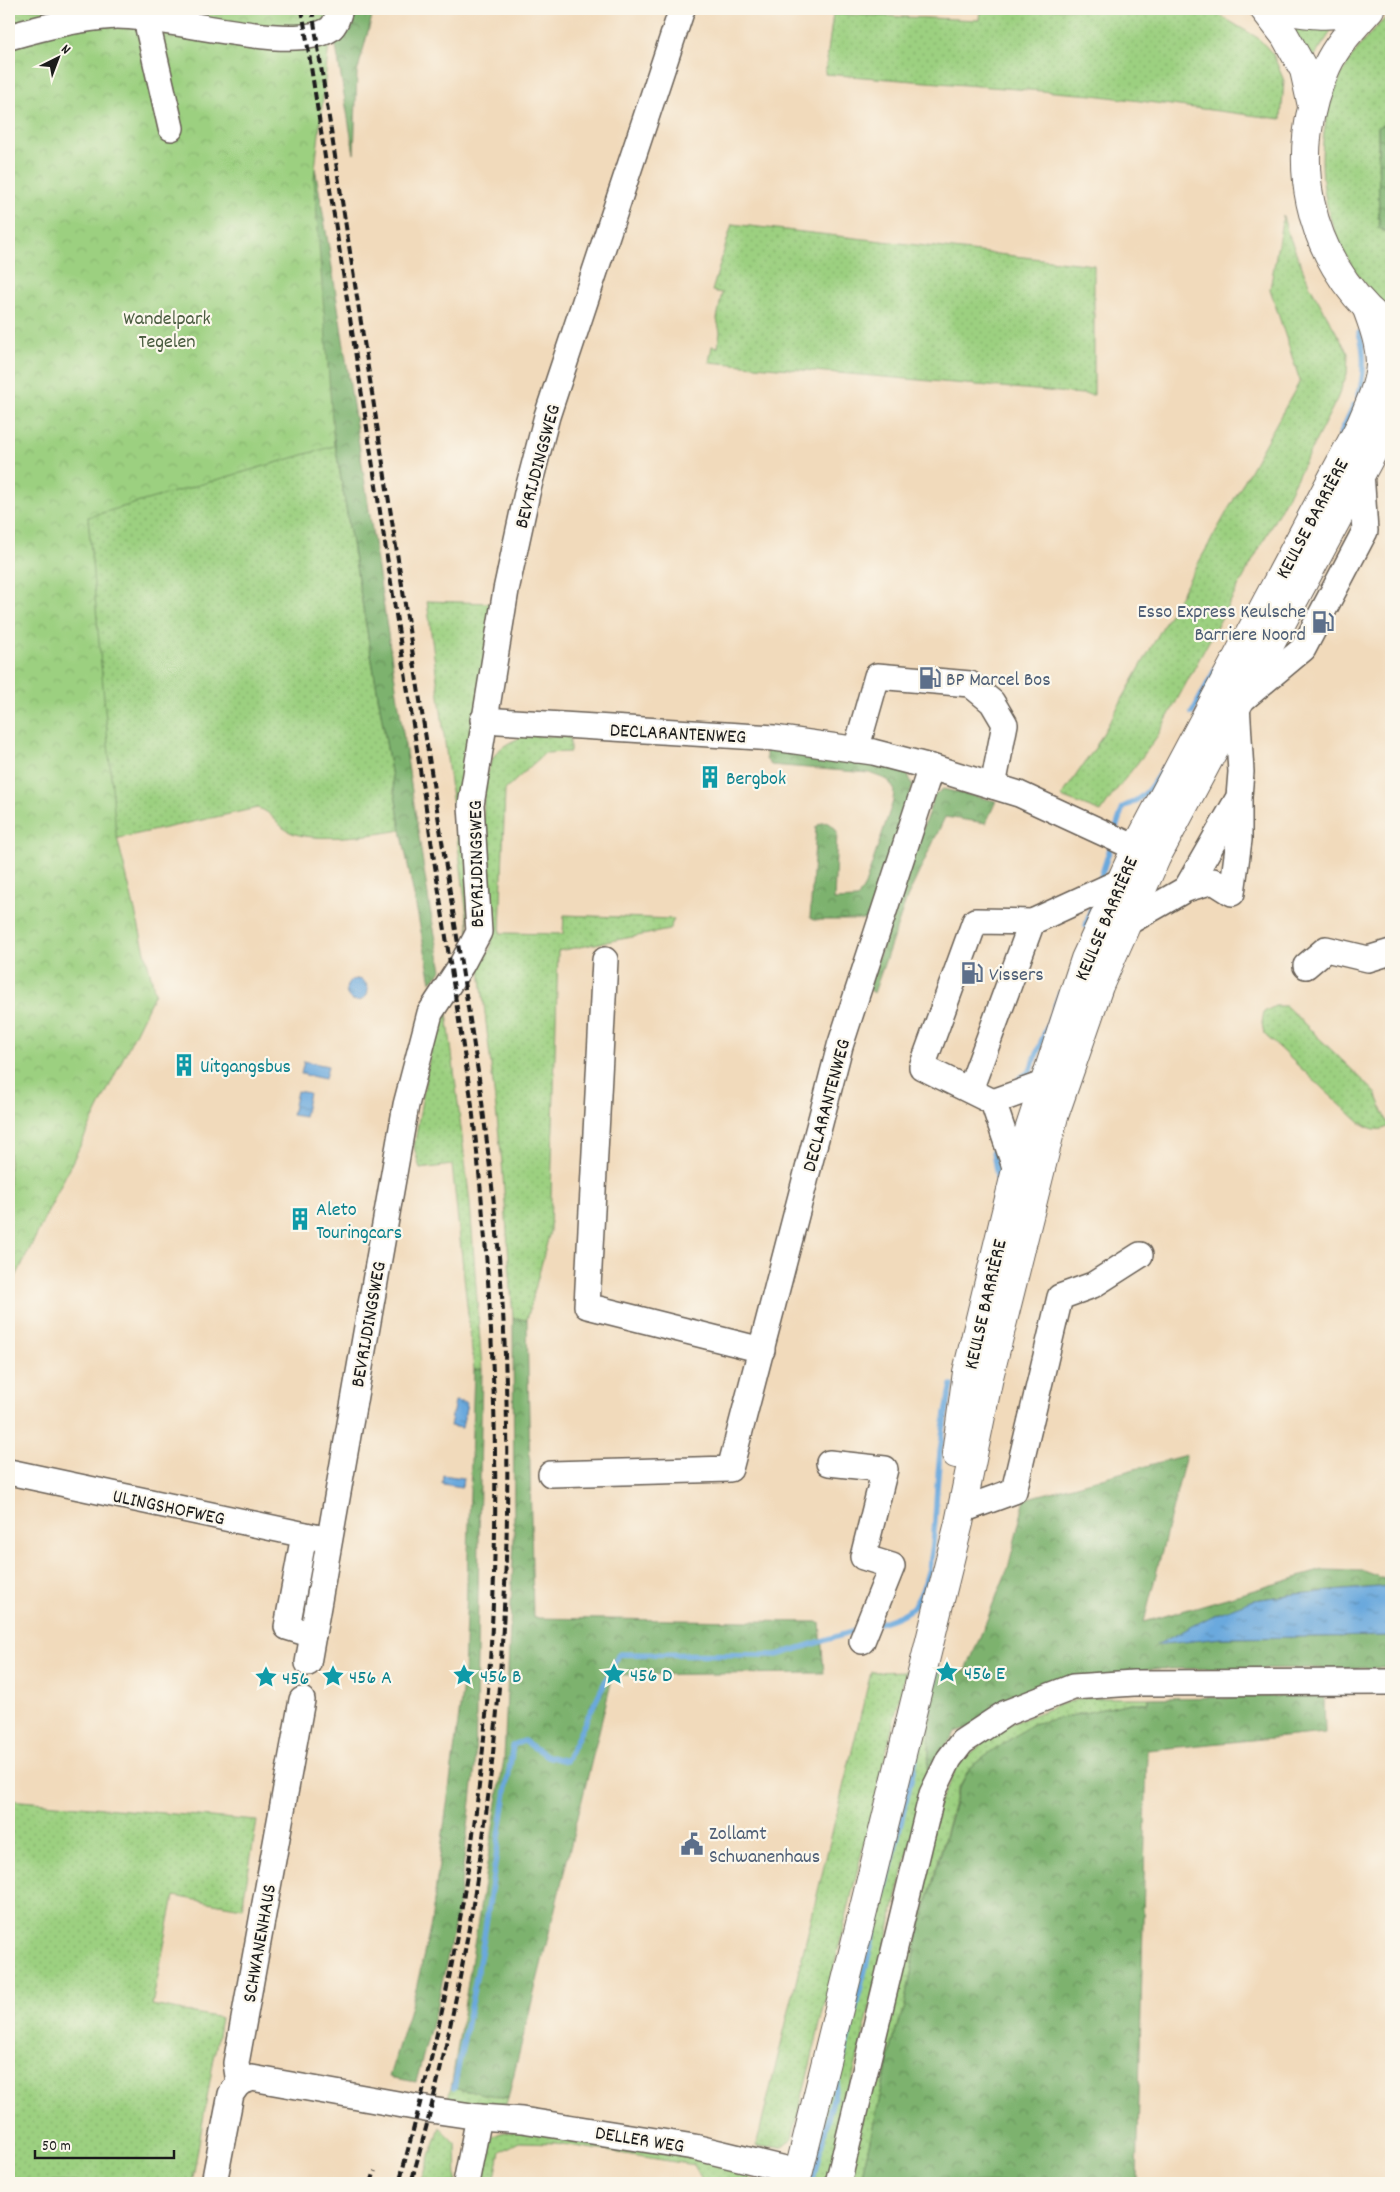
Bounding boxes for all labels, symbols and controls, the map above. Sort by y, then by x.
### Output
north arrow [32,32,82,82]
text: N [56,40,75,60]
park label: Wandelpark Tegelen [123,306,211,357]
street label: BEVRIJDINGSWEG [509,402,569,532]
street label: KEULSE BARRIÈRE [1270,454,1357,585]
place label: Esso Express Keulsche Barriere Noord [1137,599,1306,650]
fuel station icon: Esso Express Keulsche Barriere Noord [1310,609,1336,635]
fuel station icon: BP Marcel Bos [917,665,943,691]
place label: BP Marcel Bos [946,667,1051,695]
street label: DECLARANTENWEG [609,717,747,753]
building icon: Bergbok [697,764,723,790]
place label: Bergbok [726,766,786,794]
street label: BEVRIJDINGSWEG [463,800,493,928]
street label: KEULSE BARRIÈRE [1069,853,1147,986]
fuel station icon: Vissers [959,960,985,986]
place label: Vissers [989,962,1044,990]
street label: DECLARANTENWEG [797,1036,859,1175]
building icon: Uitgangsbus [171,1052,197,1078]
place label: Uitgangsbus [200,1054,291,1082]
place label: Aleto Touringcars [316,1197,402,1248]
building icon: Aleto Touringcars [287,1206,313,1232]
street label: KEULSE BARRIÈRE [958,1237,1015,1372]
street label: BEVRIJDINGSWEG [345,1259,395,1390]
street label: ULINGSHOFWEG [110,1483,227,1534]
place icon: 456 E [934,1659,960,1685]
place icon: 456 D [601,1661,627,1687]
place label: 456 E [964,1661,1005,1689]
place icon: 456 B [451,1662,477,1688]
place icon: 456 A [320,1663,346,1689]
place label: 456 D [630,1663,672,1691]
place icon: 456 [253,1664,279,1690]
place label: 456 B [480,1664,521,1692]
place label: 456 A [349,1665,392,1693]
place label: 456 [282,1666,309,1694]
place label: Zollamt Schwanenhaus [709,1821,820,1872]
public building icon: Zollamt Schwanenhaus [679,1831,705,1857]
street label: SCHWANENHAUS [237,1882,285,2005]
street label: DELLER WEG [593,2120,686,2162]
scale bar [35,2127,174,2159]
text: 50 m [42,2136,71,2158]

